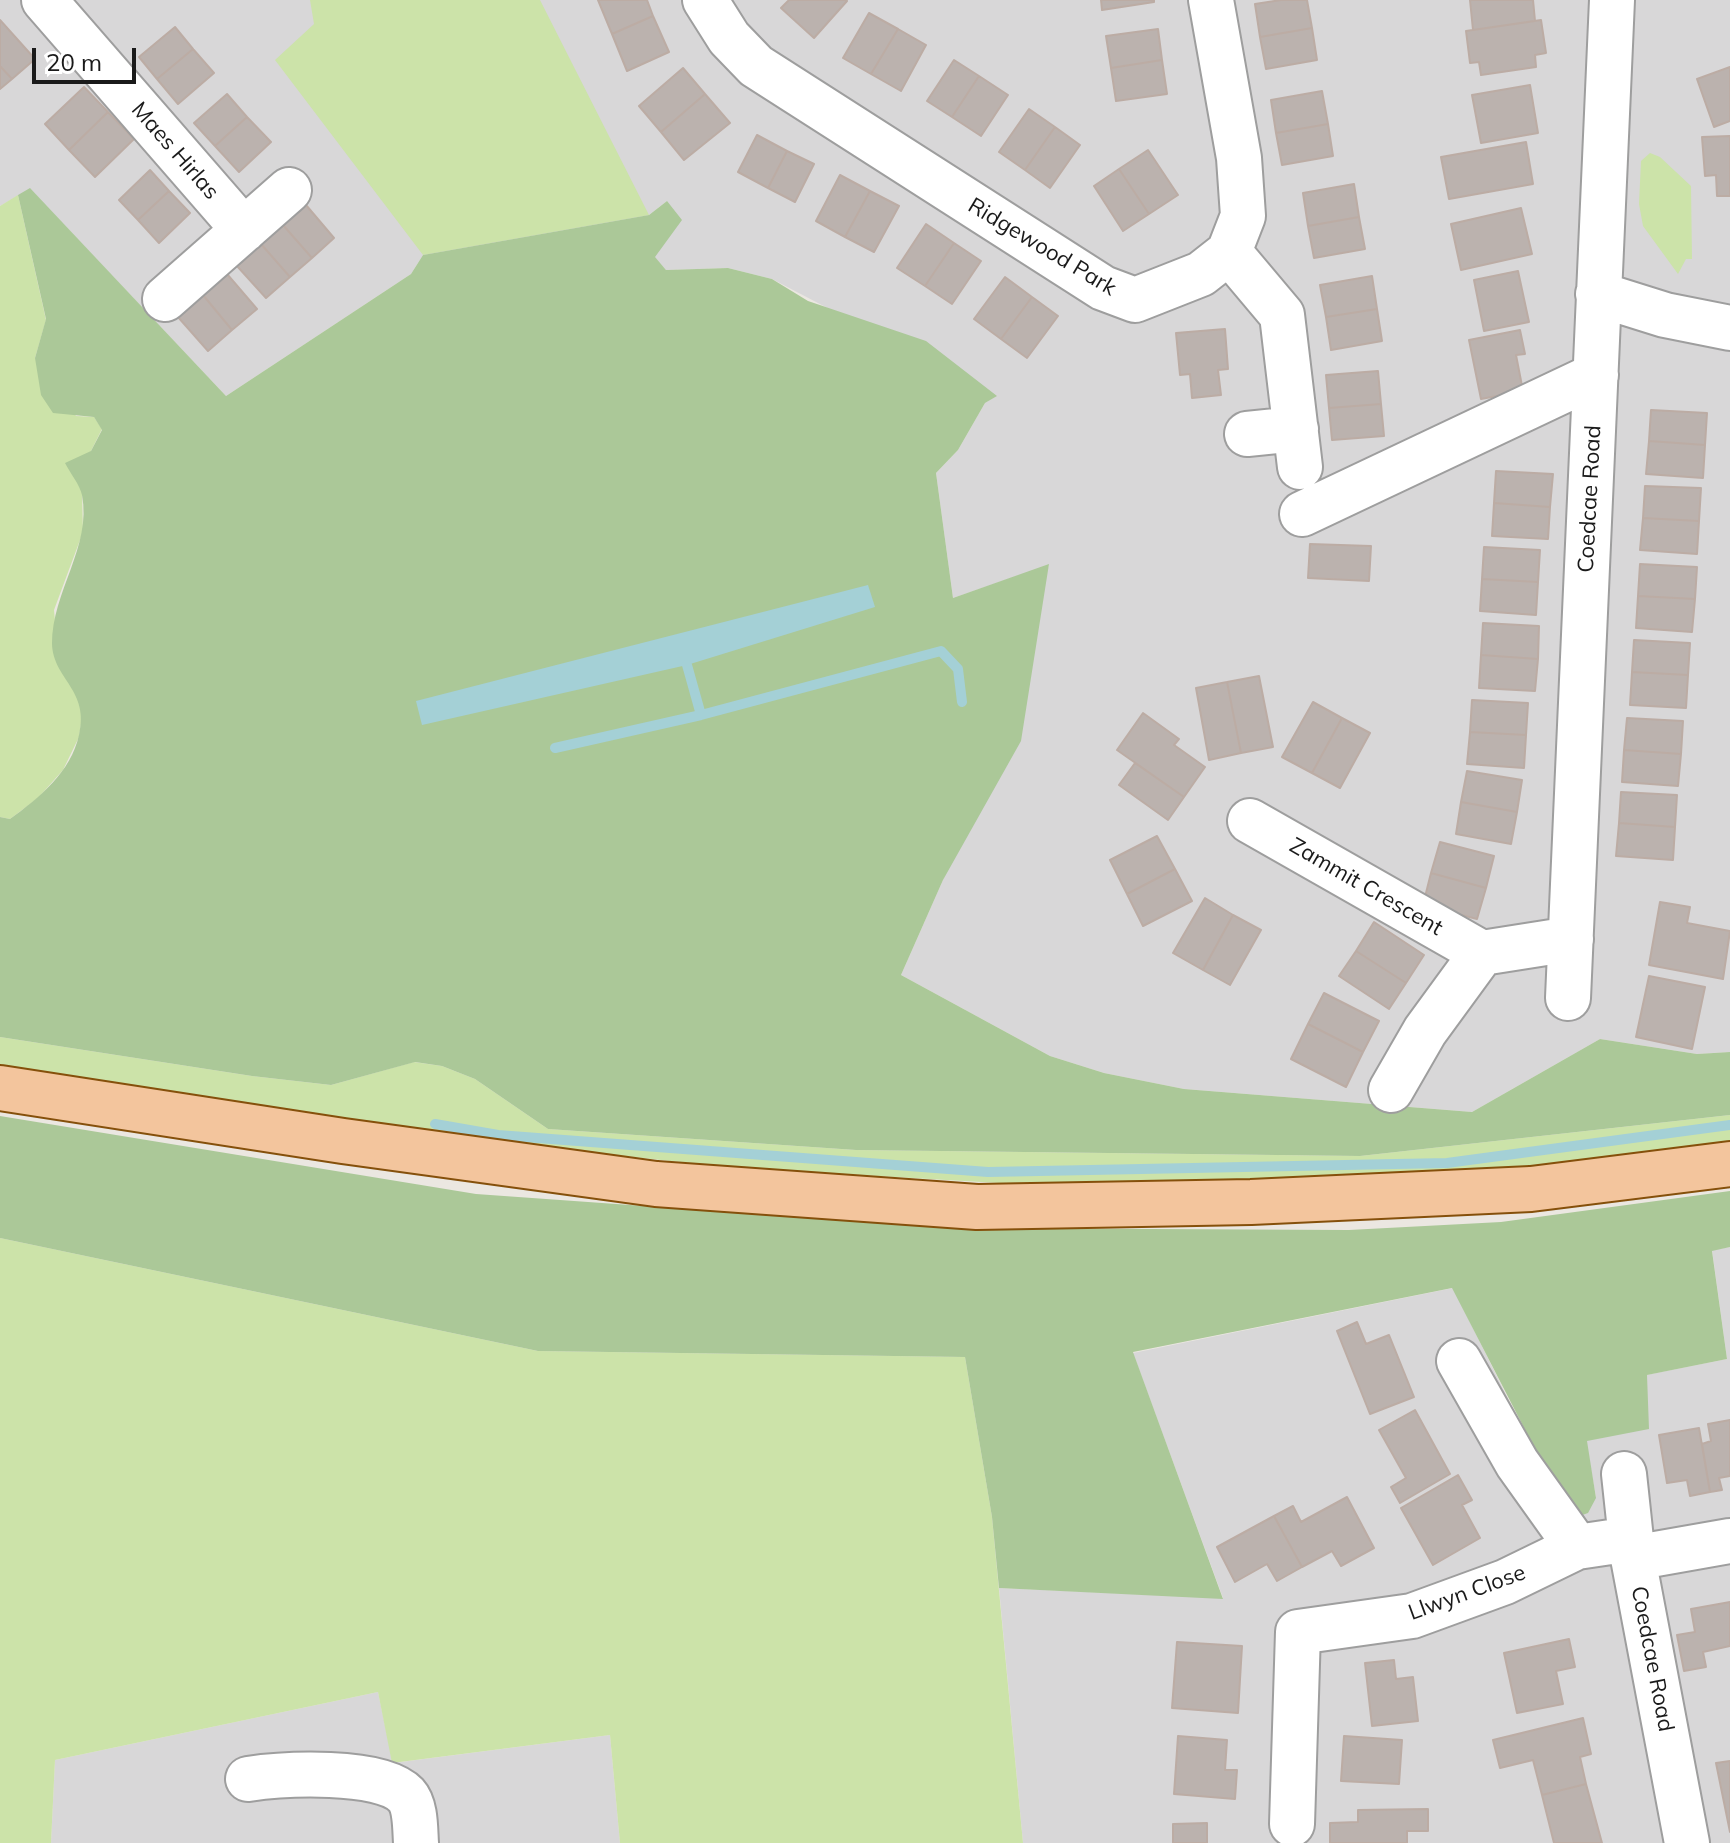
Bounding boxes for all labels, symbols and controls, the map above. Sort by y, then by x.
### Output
scale bar [36,32,140,82]
text: 20 m [46,47,102,77]
street label: Maes Hirlas [126,97,224,205]
street label: Ridgewood Park [963,192,1121,302]
street label: Coedcae Road [1573,425,1607,573]
street label: Zammit Crescent [1285,832,1447,942]
street label: Llwyn Close [1405,1560,1529,1626]
street label: Coedcae Road [1625,1584,1679,1734]

